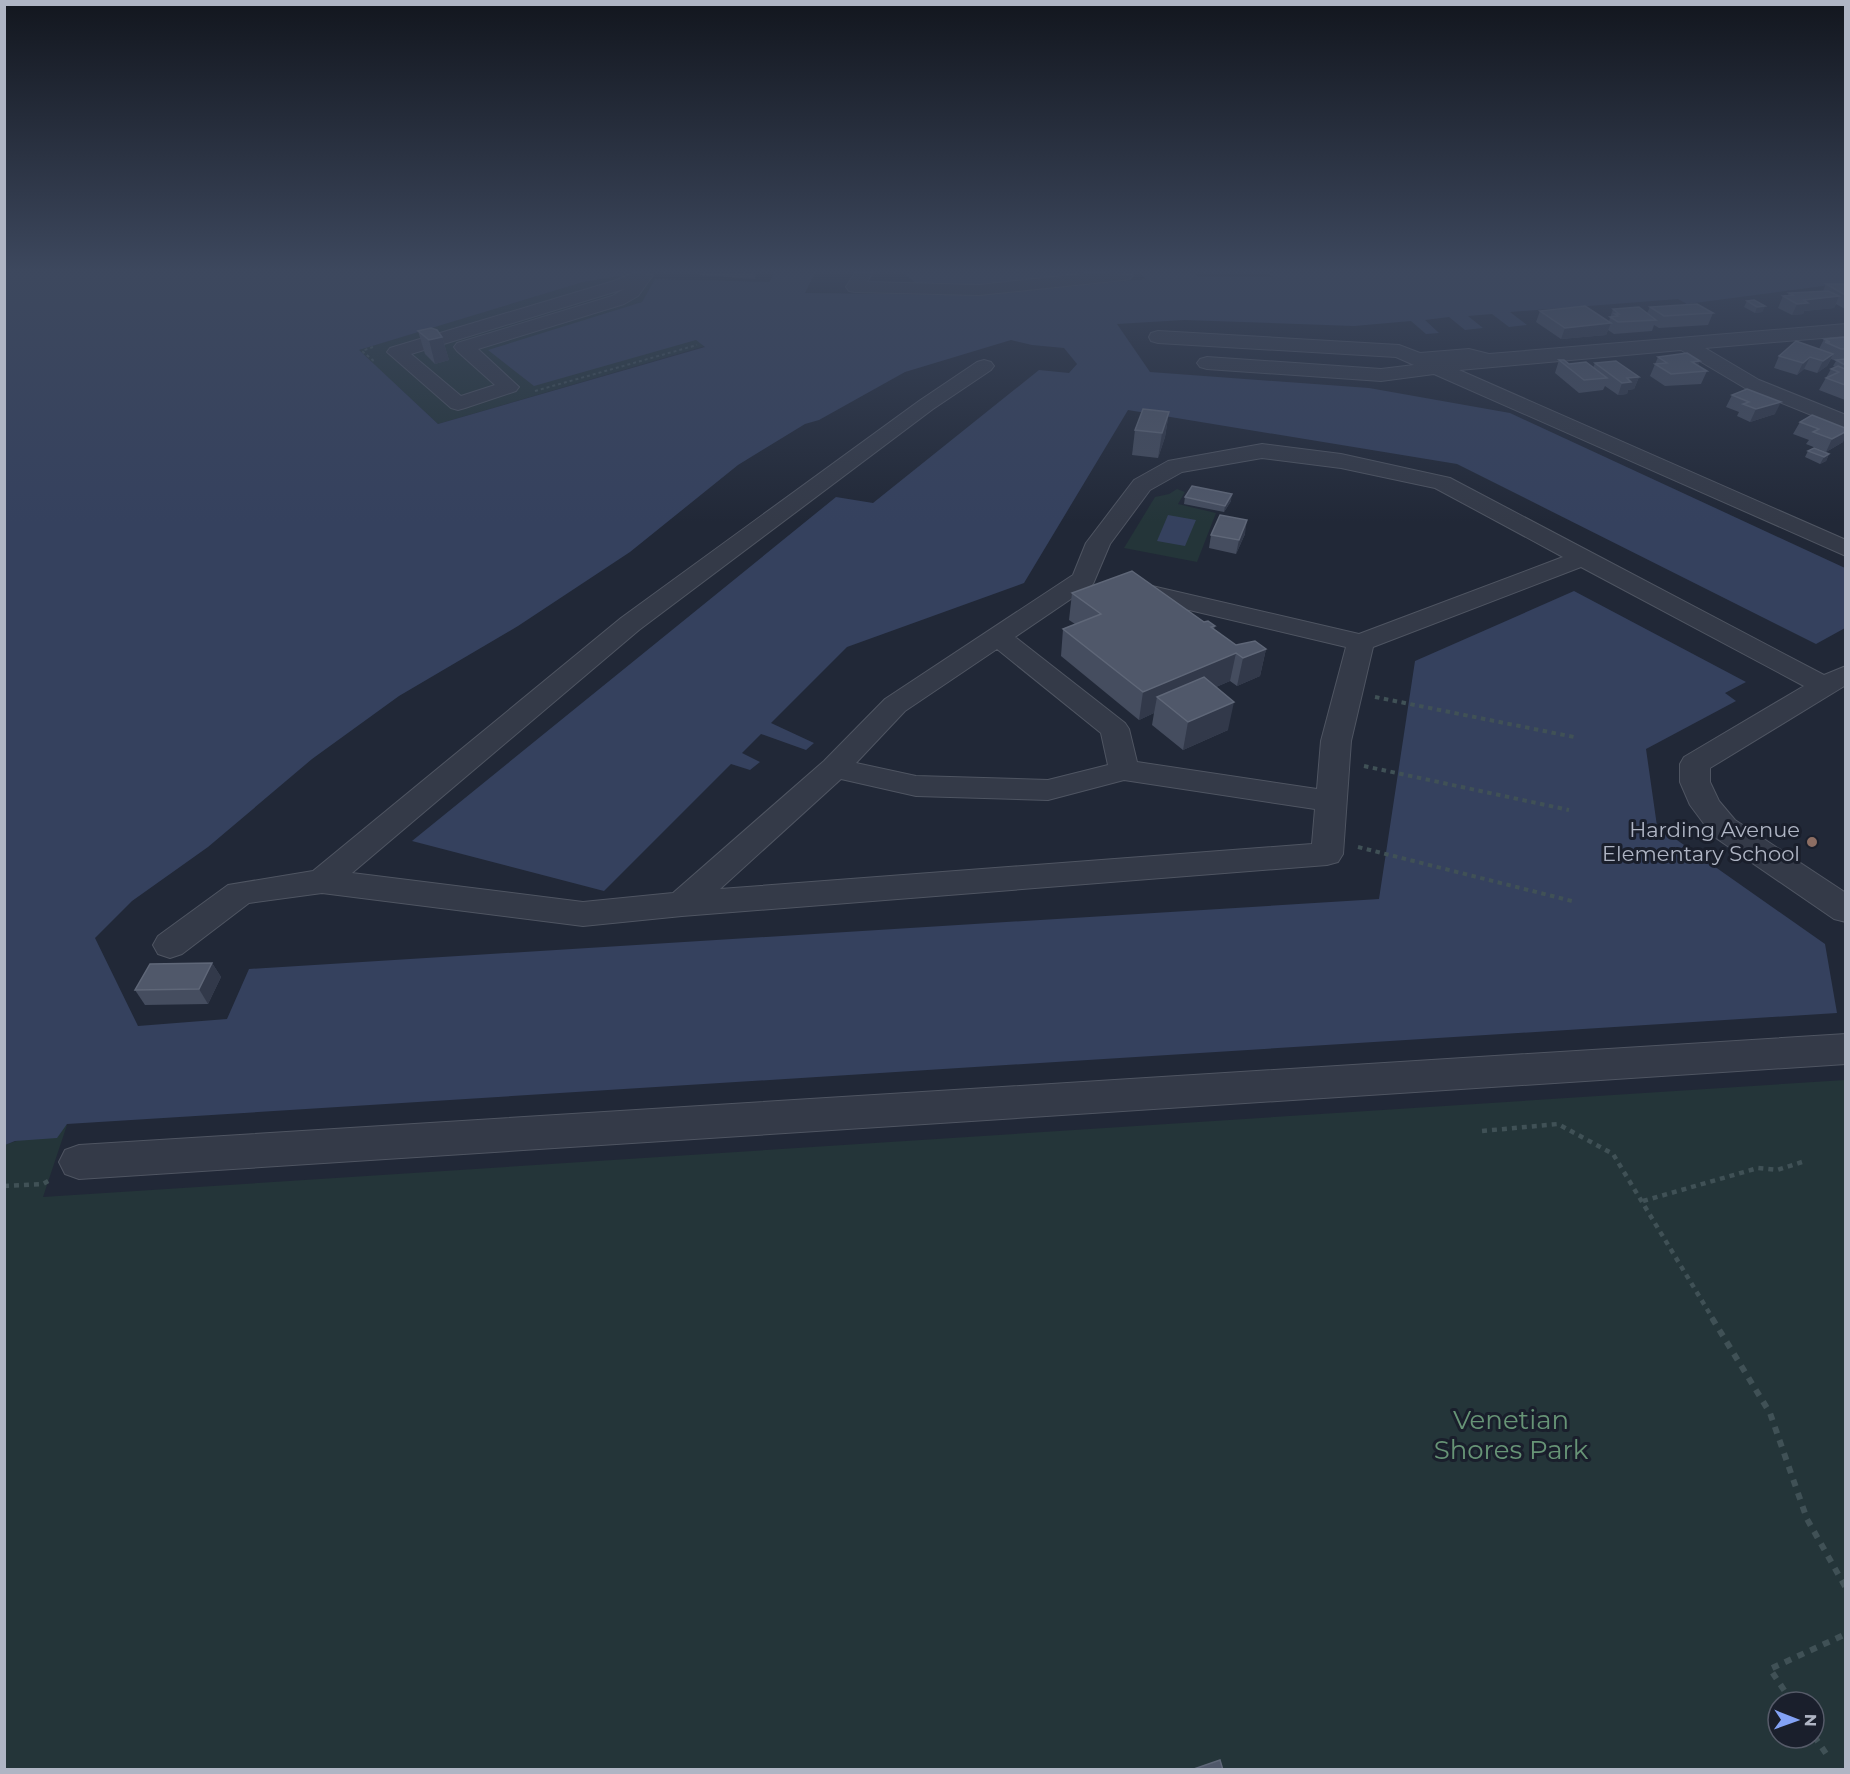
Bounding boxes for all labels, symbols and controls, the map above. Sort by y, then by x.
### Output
place label: Harding Avenue Elementary School [1602,817,1800,866]
marker: Harding Avenue Elementary School [1805,835,1819,849]
park label: Venetian Shores Park [1434,1404,1589,1466]
north arrow [1766,1690,1826,1750]
text: N [1801,1714,1820,1727]

